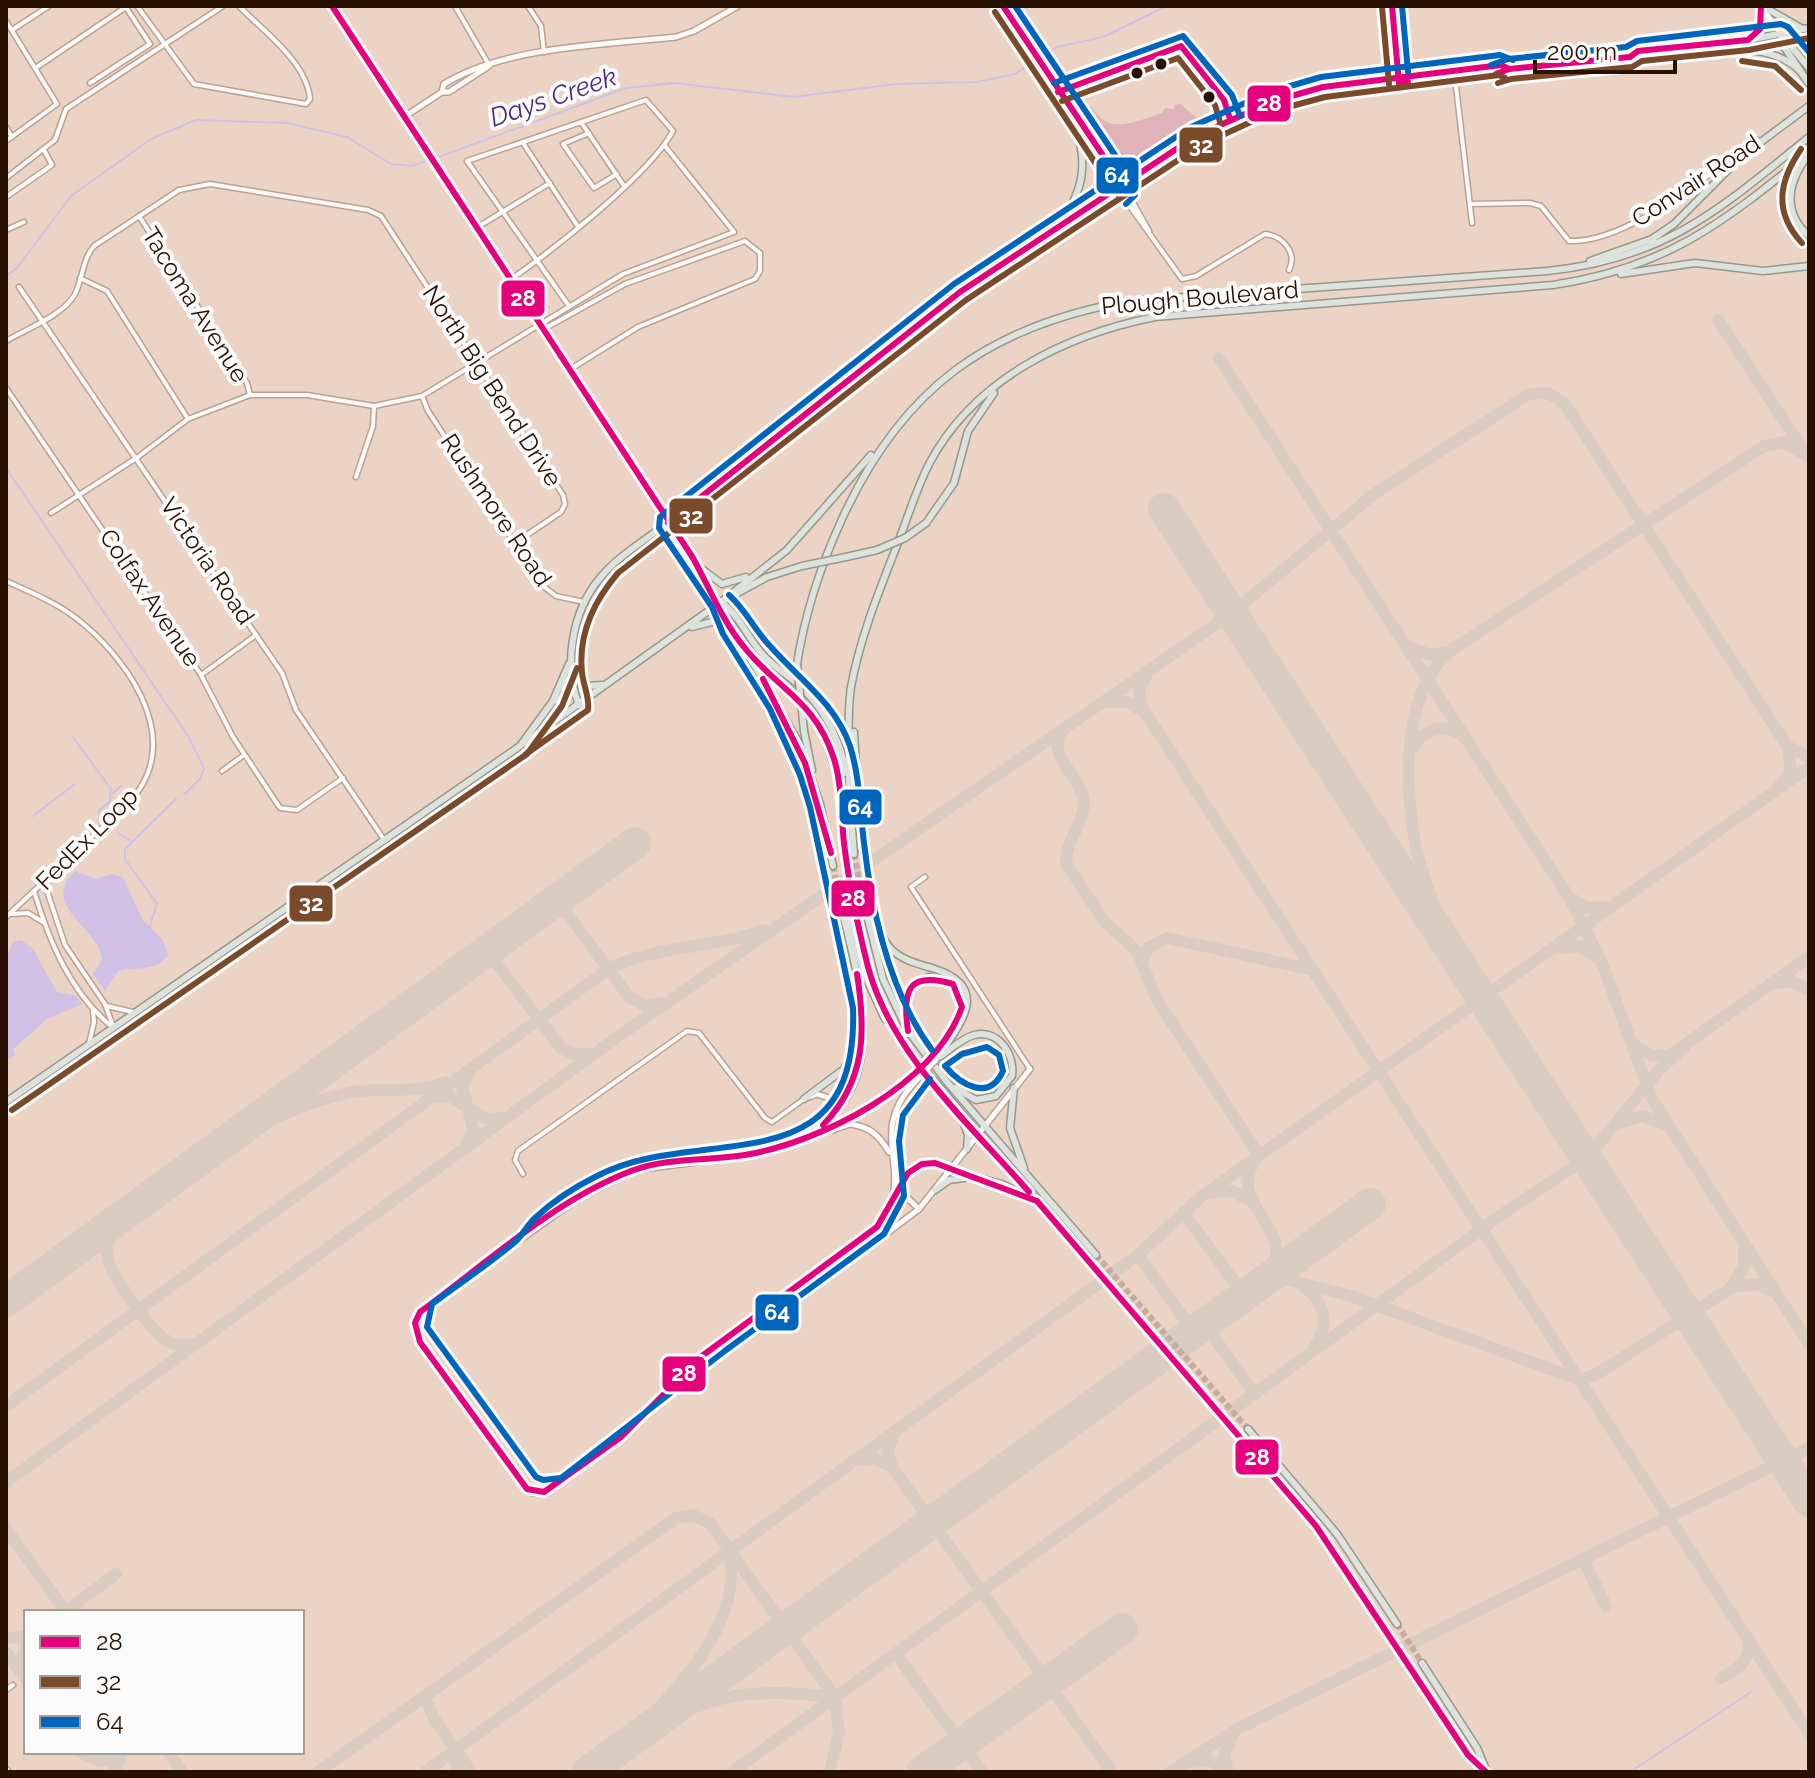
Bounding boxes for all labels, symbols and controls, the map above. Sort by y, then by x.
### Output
scale bar [1535,24,1675,74]
text: 200 m [1547,37,1617,66]
unlabelled marker [1153,56,1169,72]
water label: Days Creek [486,61,620,133]
unlabelled marker [1129,65,1145,81]
line badge: 28 [1246,84,1292,123]
unlabelled marker [1201,89,1217,105]
text: 28 [1256,90,1282,116]
line badge: 32 [1178,126,1224,164]
street label: Convair Road [1626,128,1765,233]
text: 32 [1189,132,1213,158]
line badge: 64 [1095,156,1140,195]
text: 64 [1104,162,1130,188]
street label: Tacoma Avenue [136,222,255,388]
street label: Plough Boulevard [1100,274,1300,321]
line badge: 28 [500,279,546,318]
street label: North Big Bend Drive [417,280,568,492]
text: 28 [510,285,536,311]
street label: Rushmore Road [435,428,558,591]
street label: Victoria Road [154,492,261,630]
line badge: 32 [668,497,714,535]
text: 32 [679,503,703,529]
street label: Colfax Avenue [94,523,207,672]
street label: FedEx Loop [30,782,144,896]
line badge: 64 [838,788,883,826]
text: 64 [847,794,873,820]
line badge: 28 [830,879,876,918]
line badge: 32 [288,884,334,923]
text: 28 [840,885,866,911]
text: 32 [299,890,323,916]
line badge: 64 [754,1293,800,1332]
text: 64 [764,1299,790,1325]
line badge: 28 [661,1355,707,1393]
text: 28 [671,1360,697,1386]
line badge: 28 [1234,1438,1280,1476]
text: 28 [1244,1444,1270,1470]
legend [24,1610,304,1754]
text: 28 [96,1627,123,1656]
text: 32 [96,1667,121,1696]
text: 64 [96,1707,124,1736]

